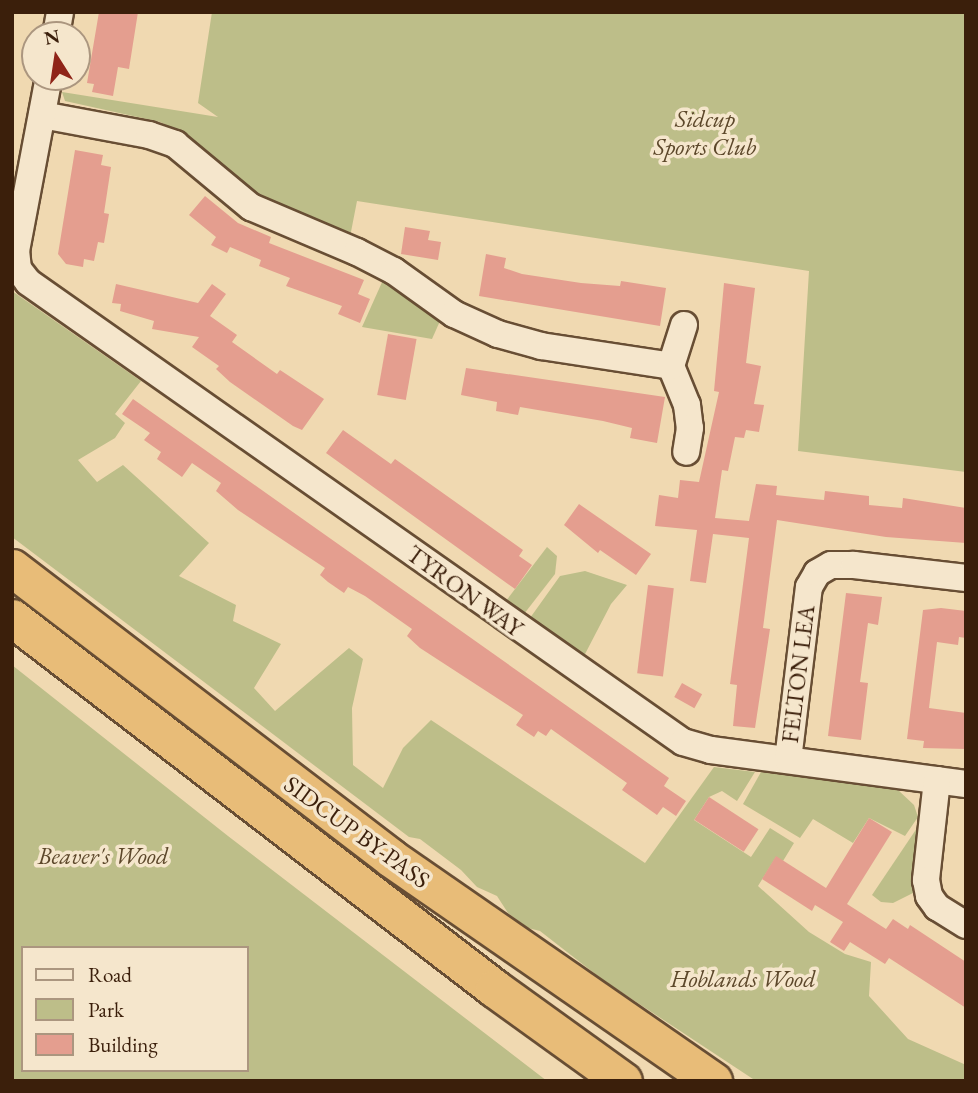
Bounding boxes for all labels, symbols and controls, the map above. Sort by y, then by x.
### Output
north arrow [21,21,91,91]
text: N [42,23,62,51]
park label: Sidcup Sports Club [654,105,756,161]
street label: TYRON WAY [401,539,529,643]
street label: FELTON LEA [775,603,821,745]
street label: SIDCUP BY-PASS [279,770,435,894]
park label: Beaver's Wood [38,842,168,870]
legend [21,946,248,1072]
text: Road [88,961,132,988]
park label: Hoblands Wood [670,965,816,993]
text: Park [88,996,124,1023]
text: Building [88,1031,158,1058]

